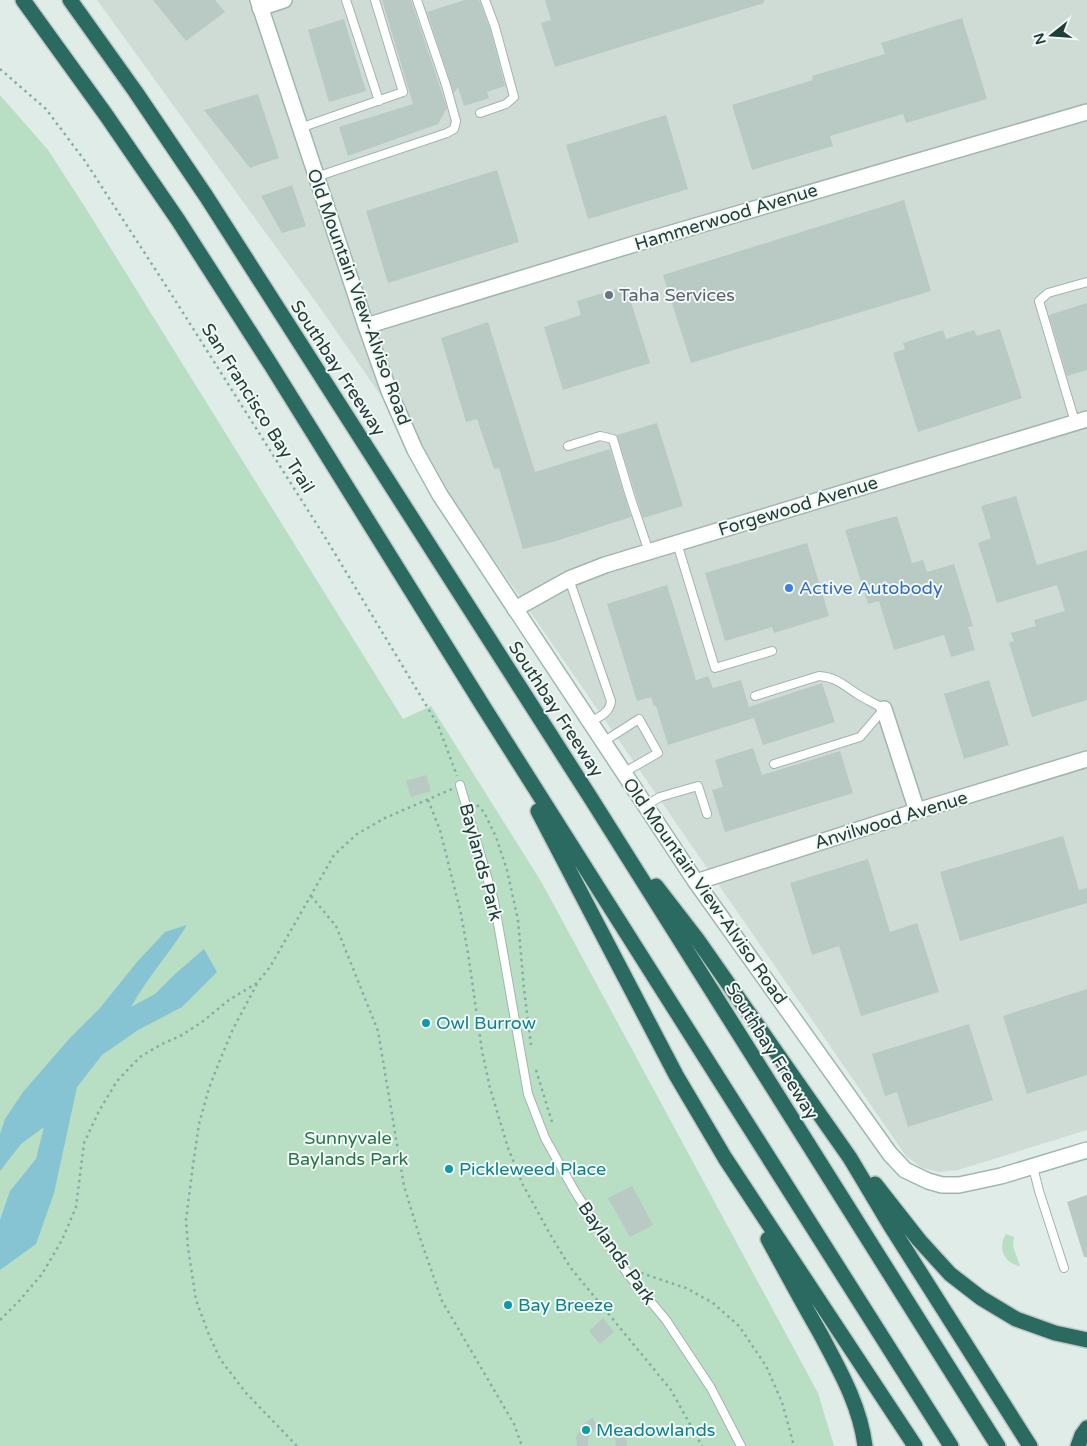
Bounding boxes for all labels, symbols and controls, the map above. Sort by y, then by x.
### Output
north arrow [1027,10,1077,60]
text: N [1030,31,1050,47]
street label: Old Mountain View-Alviso Road [302,166,416,428]
street label: Hammerwood Avenue [632,179,820,255]
place label: Taha Services [619,284,735,306]
marker: Taha Services [603,289,615,301]
street label: Southbay Freeway [286,296,390,440]
street label: San Francisco Bay Trail [197,319,319,497]
street label: Forgewood Avenue [716,471,880,541]
place label: Active Autobody [799,577,943,599]
marker: Active Autobody [783,582,795,594]
street label: Southbay Freeway [504,637,608,781]
street label: Old Mountain View-Alviso Road [618,774,792,1008]
street label: Anvilwood Avenue [812,786,970,854]
street label: Baylands Park [455,801,507,923]
street label: Southbay Freeway [721,978,823,1124]
place label: Owl Burrow [436,1012,536,1034]
marker: Owl Burrow [420,1017,432,1029]
park label: Sunnyvale Baylands Park [288,1127,409,1170]
place label: Pickleweed Place [459,1158,606,1180]
marker: Pickleweed Place [443,1163,455,1175]
street label: Baylands Park [573,1197,661,1309]
place label: Bay Breeze [518,1294,613,1316]
marker: Bay Breeze [502,1299,514,1311]
place label: Meadowlands [596,1419,715,1441]
marker: Meadowlands [580,1424,592,1436]

